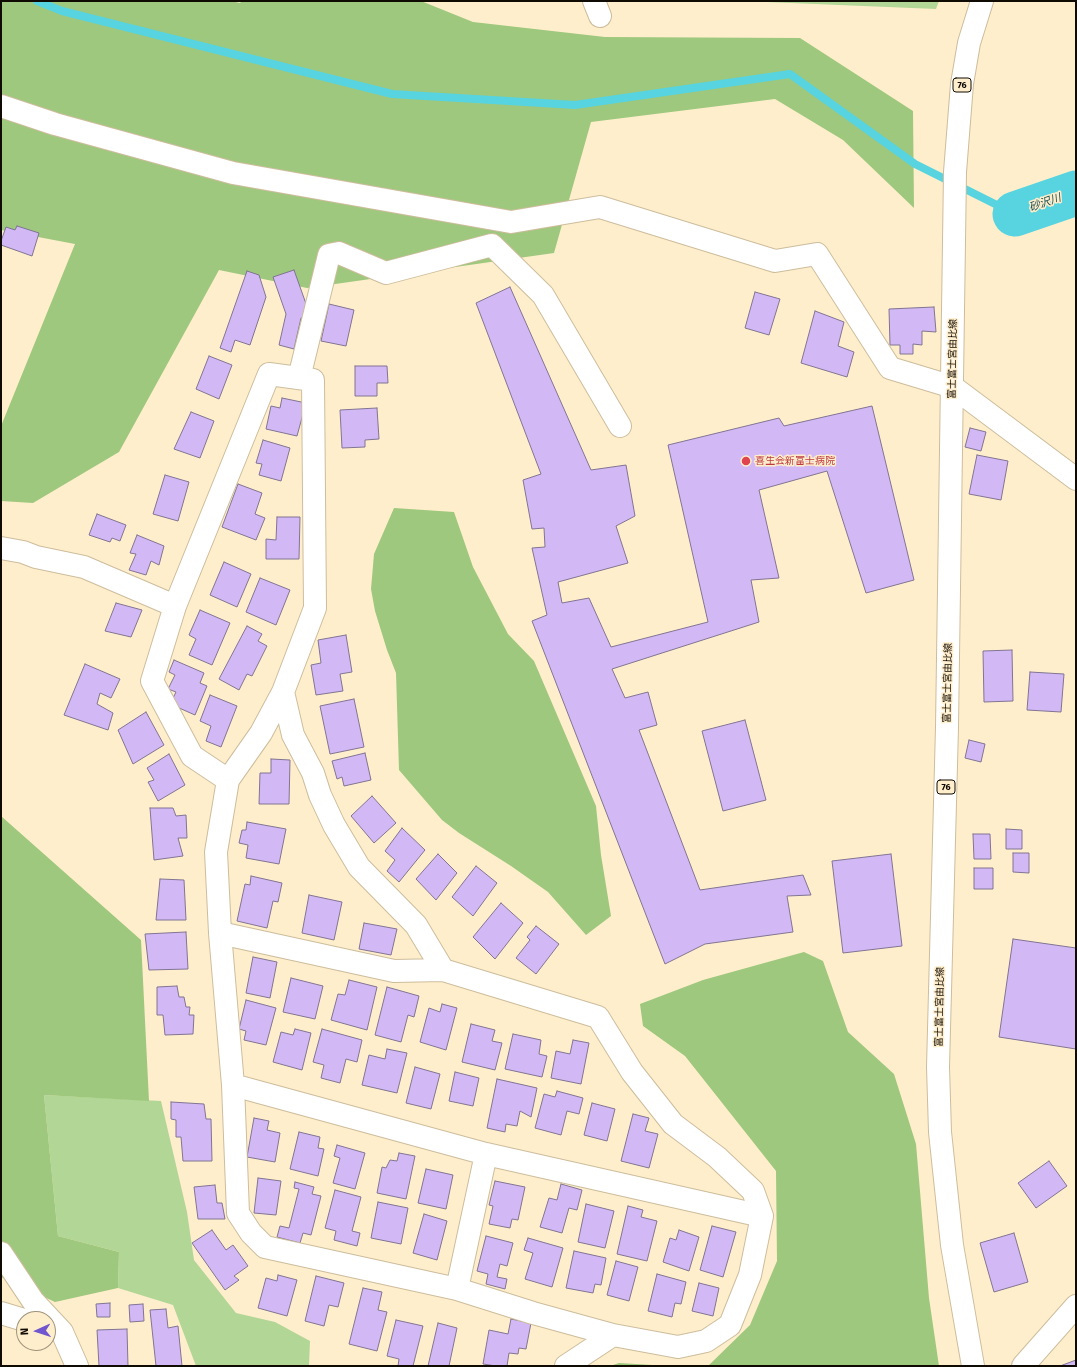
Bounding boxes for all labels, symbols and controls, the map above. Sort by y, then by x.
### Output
road number: 76 [953,78,971,92]
water label: 砂沢川 [1027,191,1063,215]
street label: 富士富士宮由比線 [946,319,960,399]
marker: 喜生会新富士病院 [740,455,752,467]
place label: 喜生会新富士病院 [755,455,835,467]
street label: 富士富士宮由比線 [941,643,955,723]
road number: 76 [937,780,955,794]
street label: 富士富士宮由比線 [933,967,947,1047]
north arrow [16,1311,56,1351]
text: N [18,1328,31,1336]

